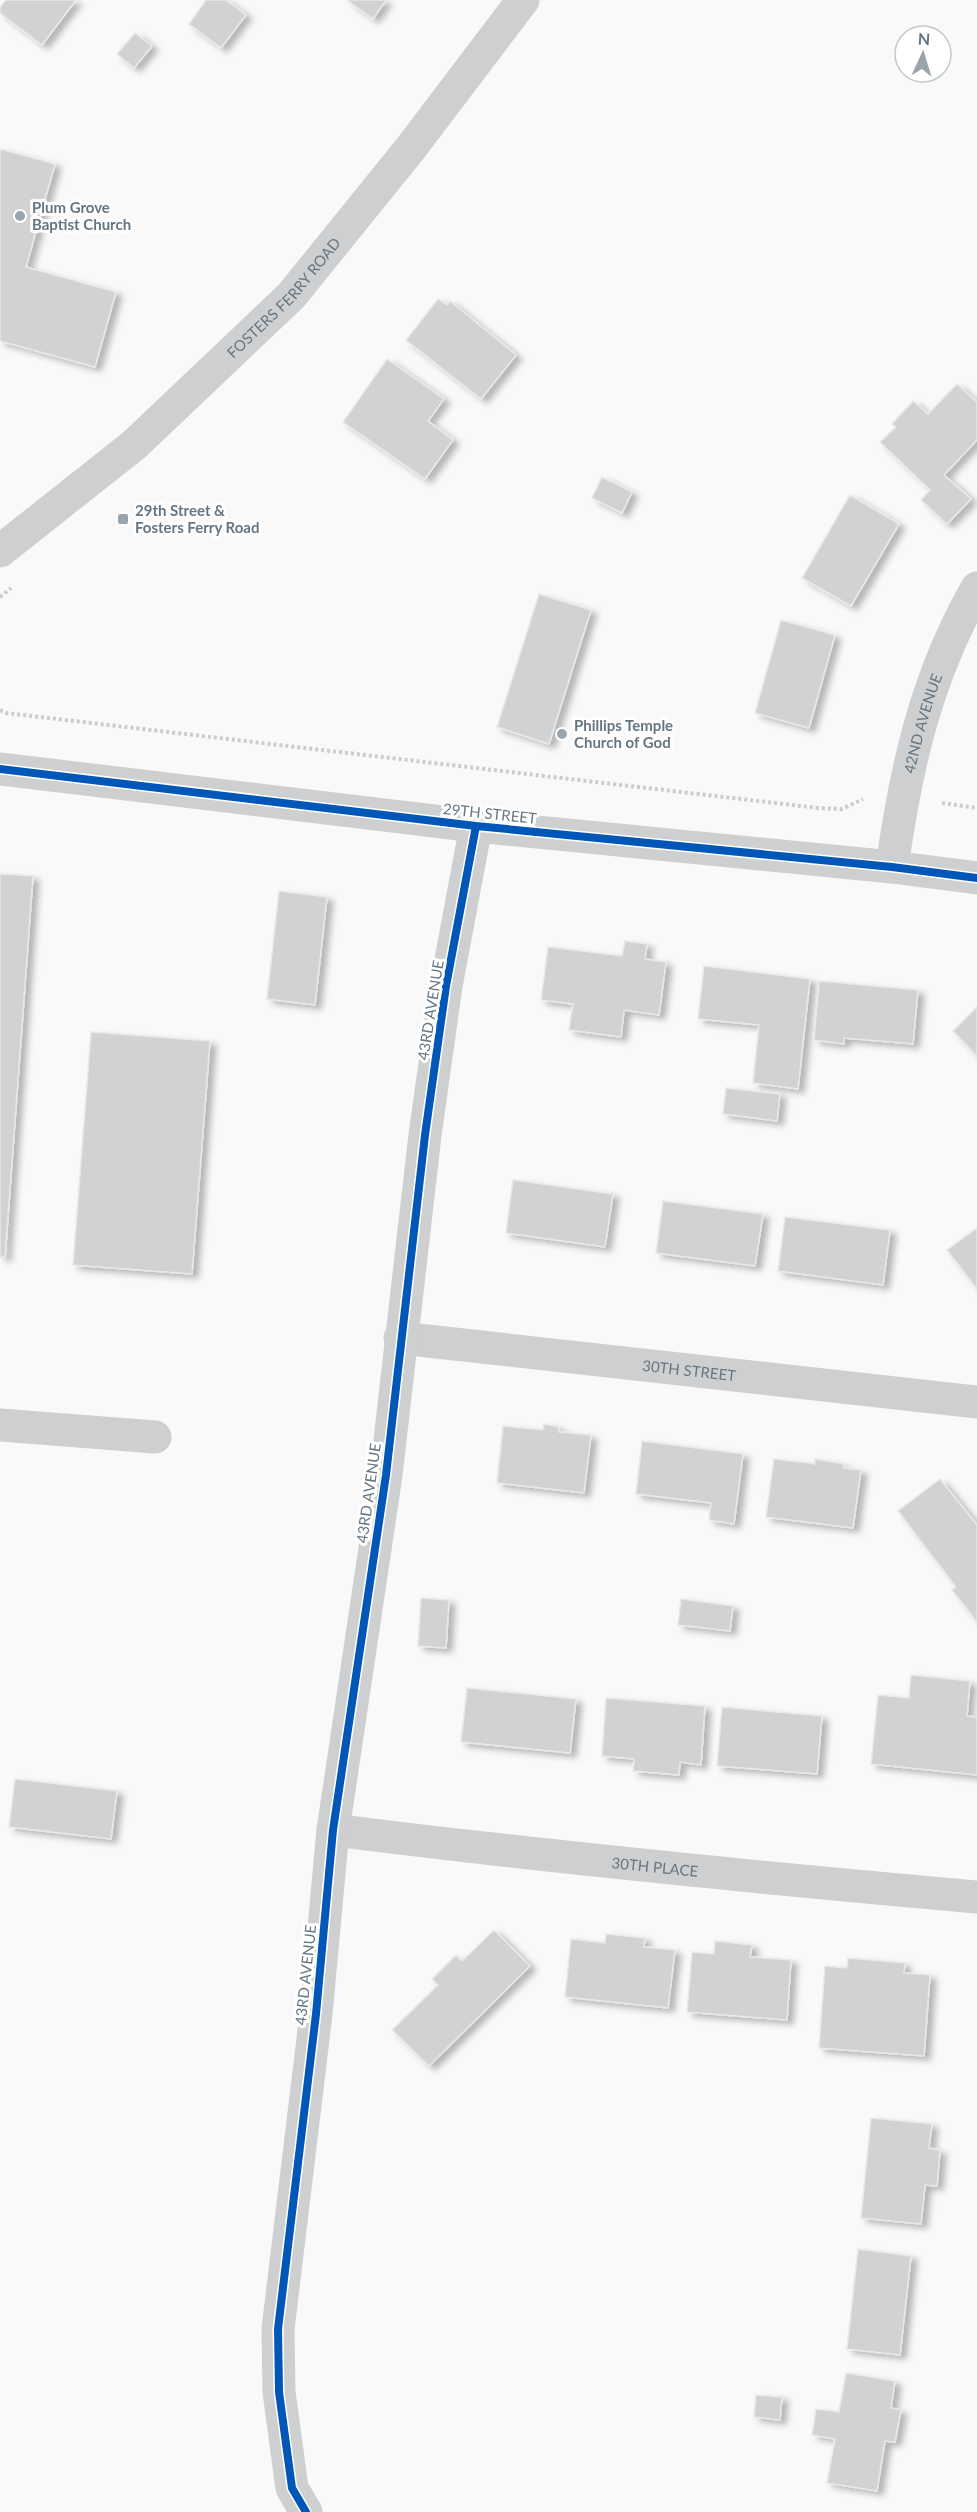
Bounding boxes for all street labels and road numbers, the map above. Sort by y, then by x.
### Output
street label: FOSTERS FERRY ROAD [223,234,344,361]
street label: 42ND AVENUE [900,671,945,775]
street label: 29TH STREET [442,799,538,827]
street label: 43RD AVENUE [413,959,447,1061]
street label: 30TH STREET [641,1356,737,1384]
street label: 43RD AVENUE [352,1442,384,1544]
street label: 30TH PLACE [611,1853,699,1880]
street label: 43RD AVENUE [291,1924,319,2026]

